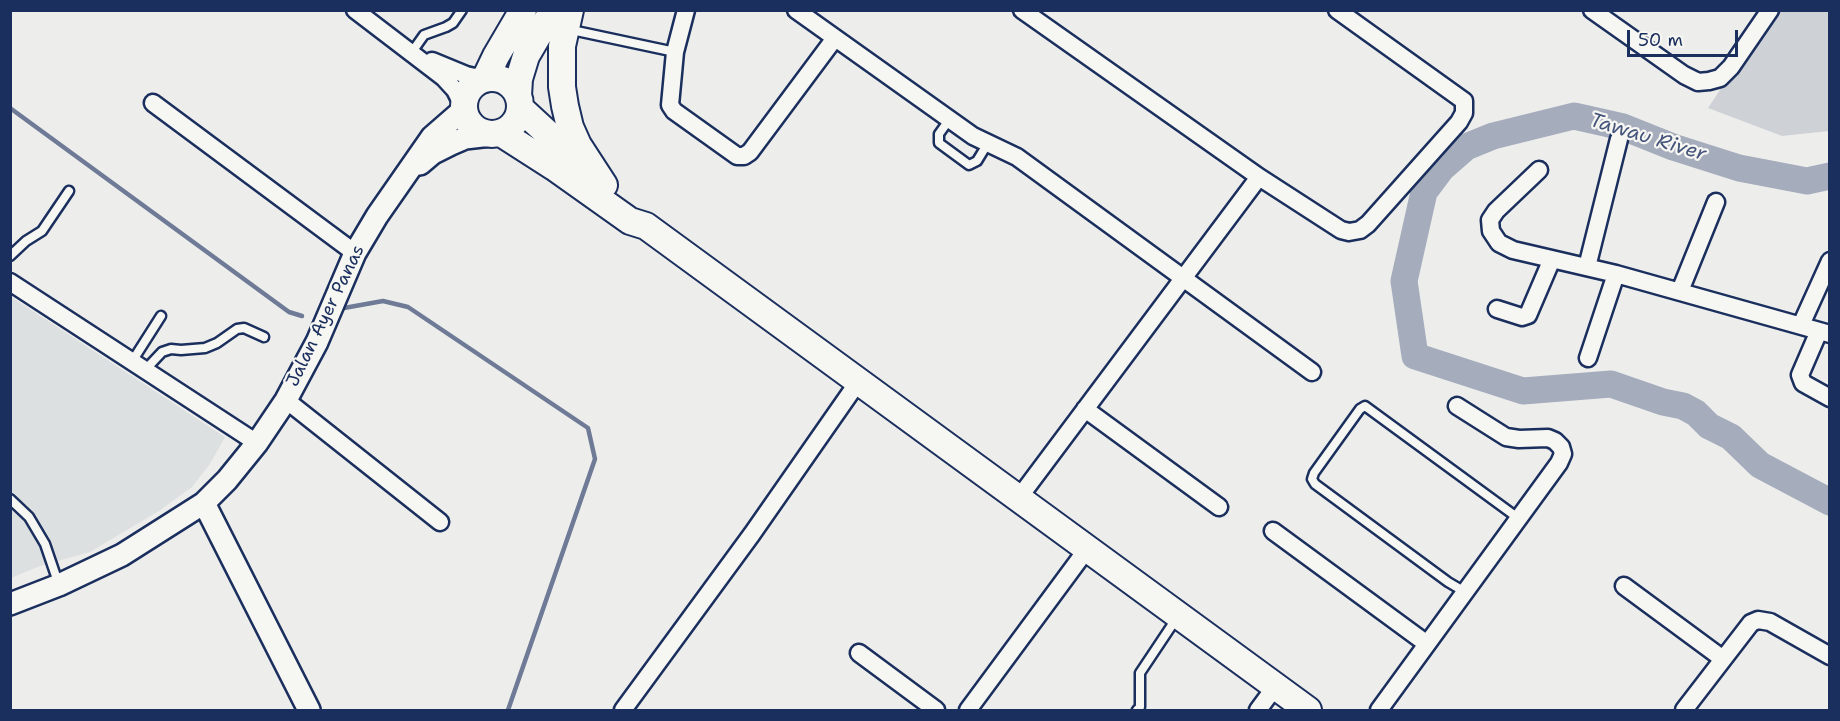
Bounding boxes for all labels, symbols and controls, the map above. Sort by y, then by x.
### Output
scale bar [1630,18,1741,56]
text: 50 m [1638,28,1683,52]
water label: Tawau River [1587,109,1709,167]
street label: Jalan Ayer Panas [282,242,370,390]

